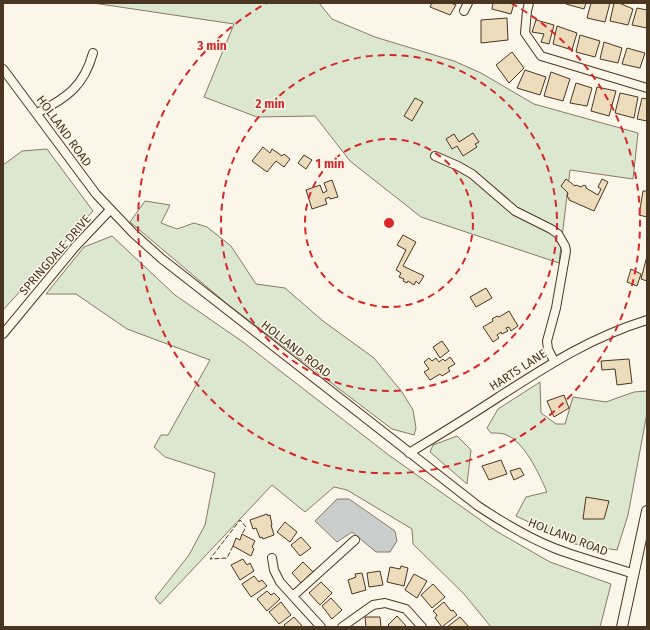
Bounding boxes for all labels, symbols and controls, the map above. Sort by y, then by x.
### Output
text: 3 min [196,39,227,53]
street label: HOLLAND ROAD [34,93,95,169]
text: 2 min [255,97,285,111]
text: 1 min [316,157,344,171]
street label: SPRINGDALE DRIVE [16,212,94,298]
centre of rings [382,216,396,230]
street label: HOLLAND ROAD [258,318,334,381]
street label: HARTS LANE [487,346,549,394]
street label: HOLLAND ROAD [526,515,610,559]

